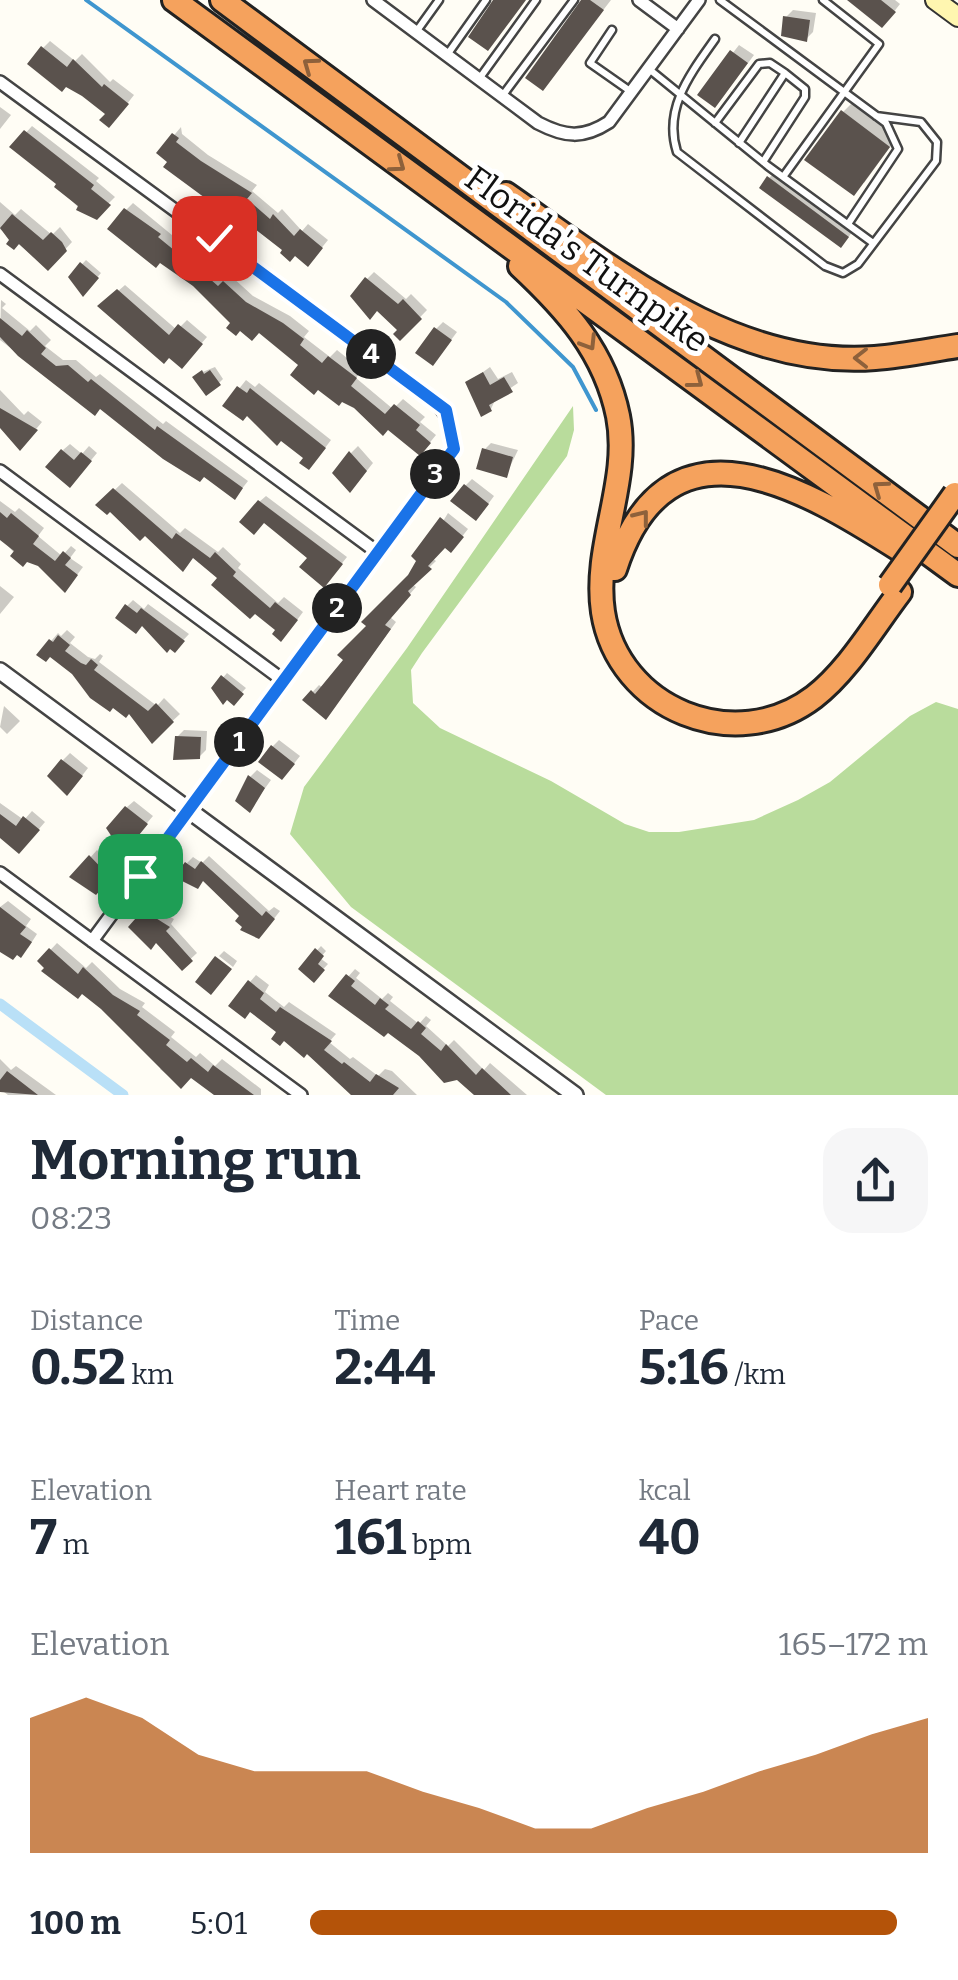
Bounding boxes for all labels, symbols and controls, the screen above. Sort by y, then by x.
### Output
one-way arrow [303,59,321,76]
one-way arrow [387,153,405,171]
street label: Florida's Turnpike [457,157,717,361]
pin [172,196,257,281]
icon: check [187,211,242,266]
pin: 4 [346,329,396,379]
one-way arrow [576,332,595,350]
text: 4 [362,337,380,370]
one-way arrow [853,347,868,369]
one-way arrow [684,368,703,387]
pin: 3 [410,449,460,499]
text: 3 [427,457,443,490]
one-way arrow [872,482,891,501]
one-way arrow [630,510,647,528]
pin: 2 [312,583,362,633]
text: 2 [329,591,345,624]
pin: 1 [214,717,264,767]
text: 1 [233,725,245,758]
pin [98,834,183,919]
icon: arrive [113,849,168,904]
text: Morning run [30,1128,361,1194]
button: share [823,1128,928,1233]
text: 08:23 [30,1199,112,1237]
text: Distance [30,1304,143,1337]
text: Time [334,1304,400,1337]
text: Pace [639,1304,699,1337]
text: 0.52 [30,1337,126,1397]
text: 2:44 [334,1337,436,1397]
text: 5:16 [639,1337,729,1397]
text: km [126,1358,174,1391]
text: /km [729,1358,786,1391]
text: Elevation [30,1474,152,1507]
text: Heart rate [334,1474,467,1507]
text: kcal [639,1474,691,1507]
text: 7 [30,1507,57,1567]
text: 161 [334,1507,406,1567]
text: 40 [639,1507,701,1567]
text: m [57,1528,89,1561]
text: bpm [406,1528,472,1561]
text: Elevation [30,1625,170,1663]
text: 165–172 m [778,1625,928,1663]
text: 100 m [30,1904,121,1942]
text: 5:01 [190,1904,247,1942]

